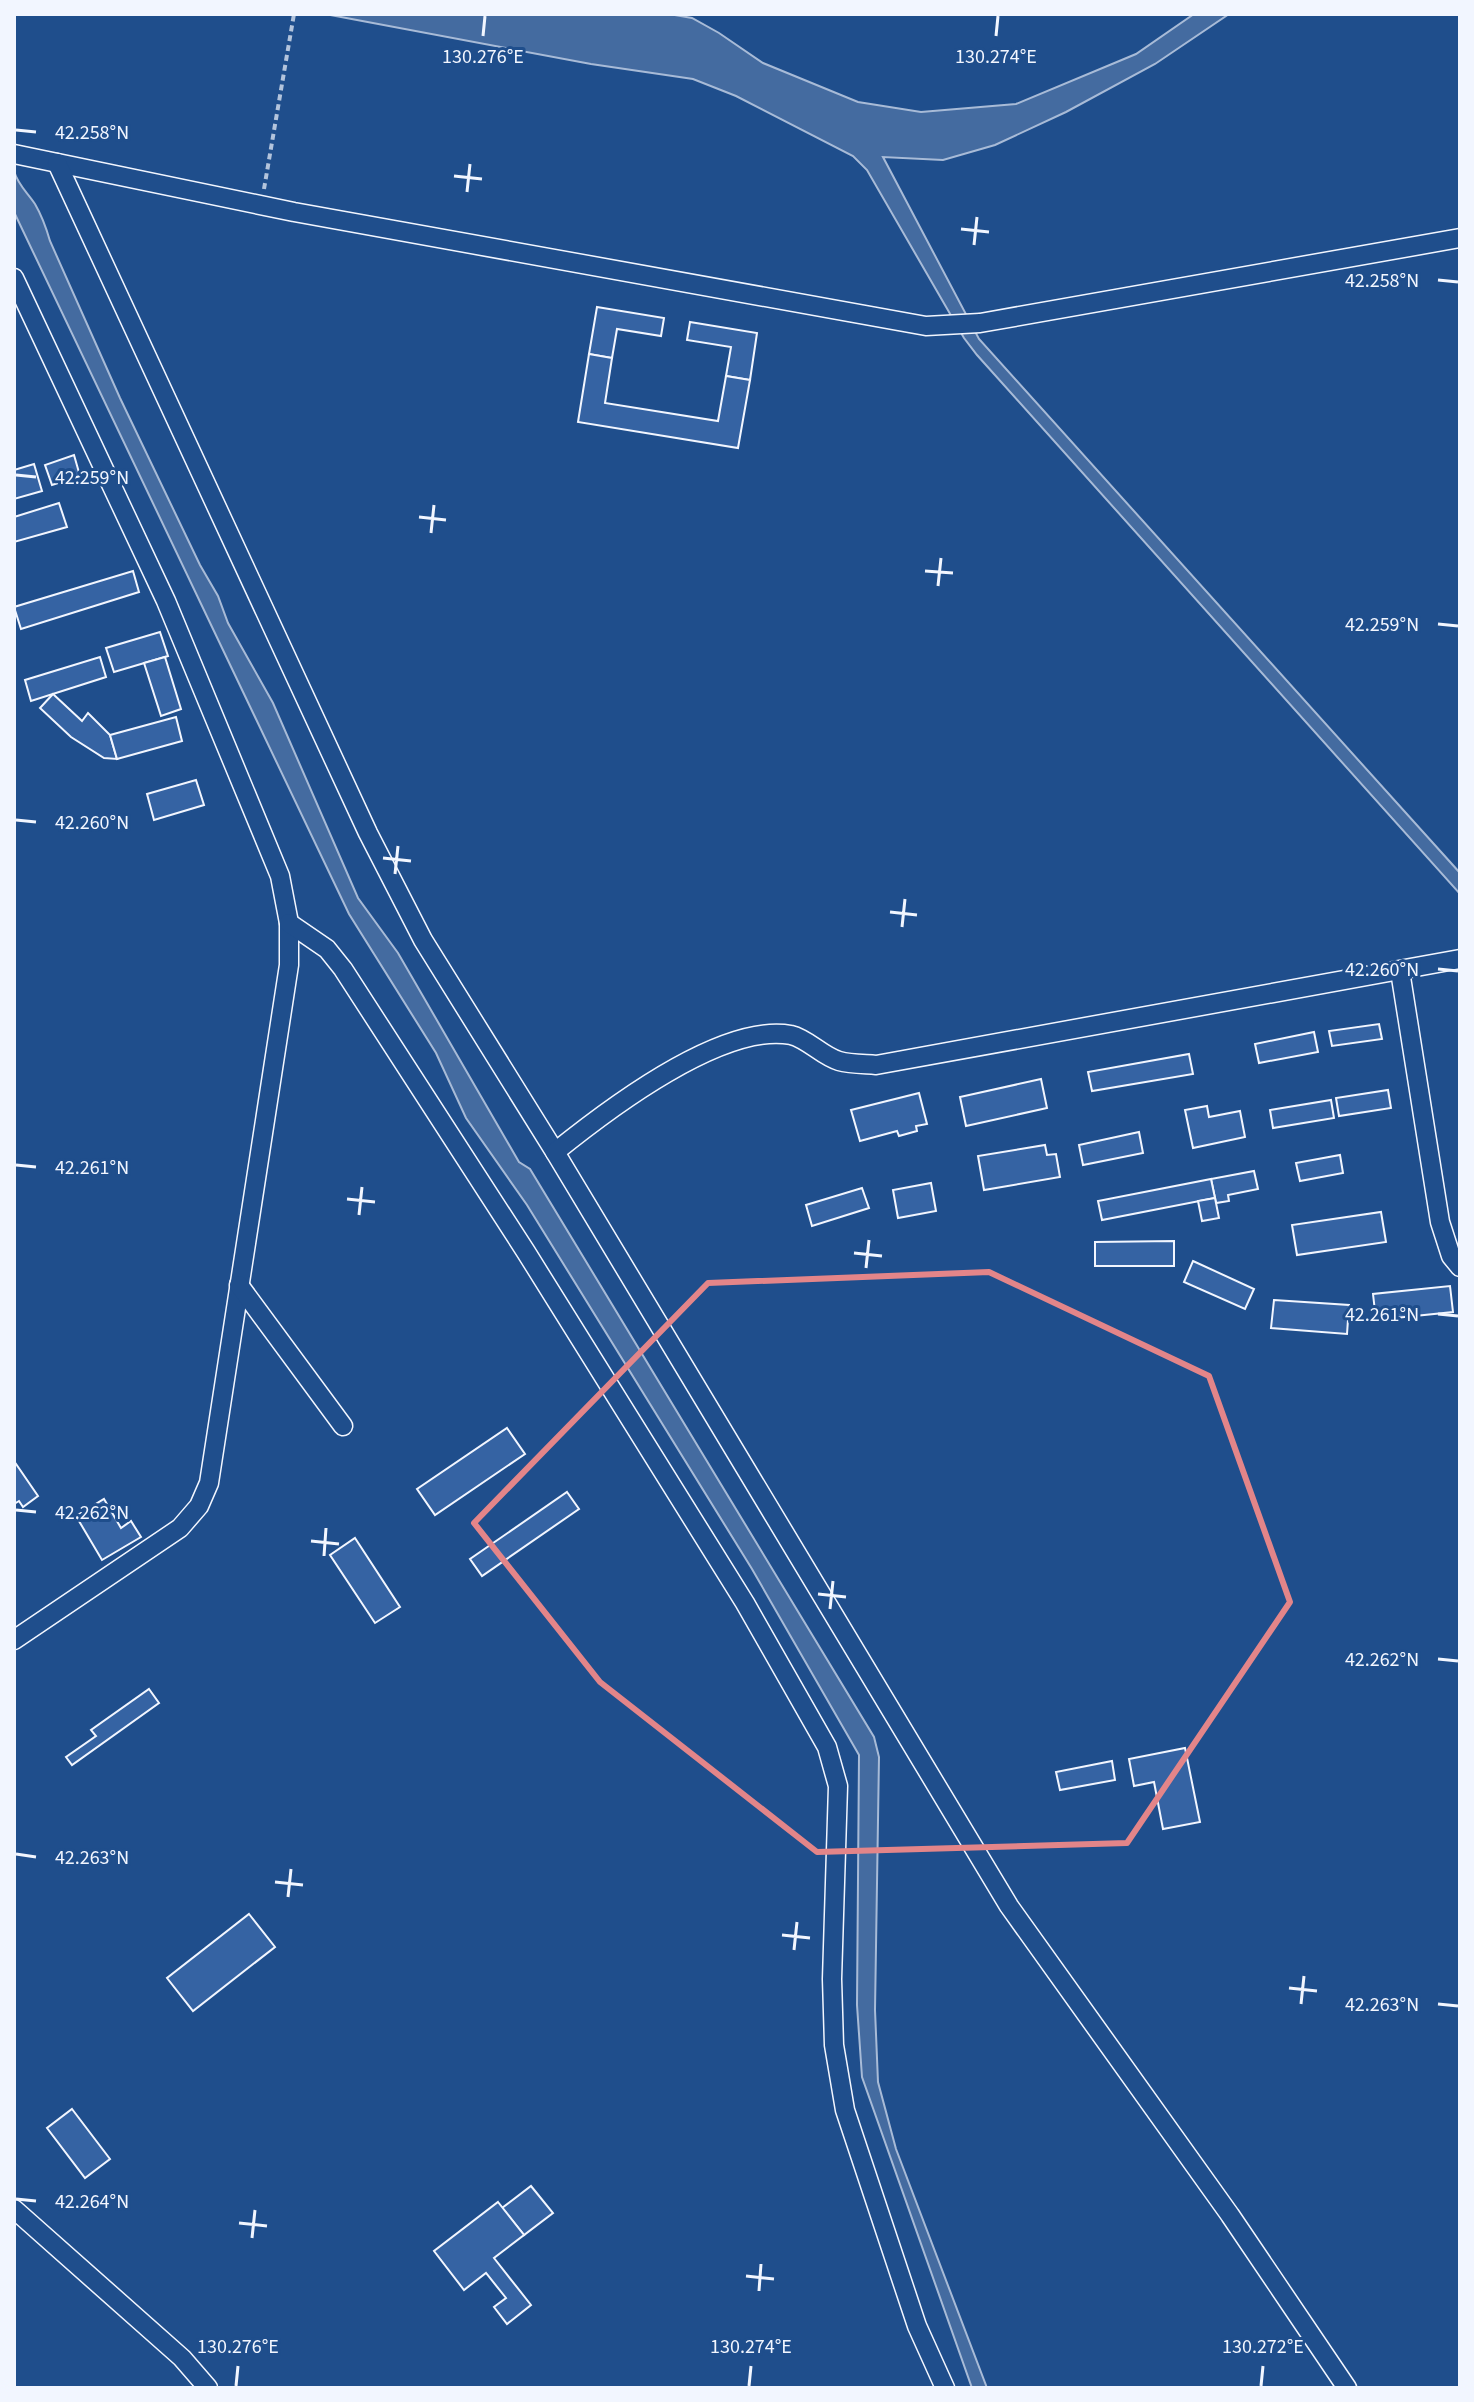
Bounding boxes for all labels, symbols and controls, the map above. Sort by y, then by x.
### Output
text: 130.276°E [442,43,524,71]
text: 130.274°E [955,43,1037,71]
text: 42.258°N [55,119,129,147]
text: 42.258°N [1345,267,1419,295]
text: 42.259°N [55,464,129,492]
text: 42.259°N [1345,611,1419,639]
text: 42.260°N [55,809,129,837]
text: 42.260°N [1345,956,1419,984]
text: 42.261°N [55,1154,129,1182]
text: 42.261°N [1345,1301,1419,1329]
text: 42.262°N [55,1499,129,1527]
text: 42.262°N [1345,1646,1419,1674]
text: 42.263°N [55,1844,129,1872]
text: 42.263°N [1345,1991,1419,2019]
text: 42.264°N [55,2188,129,2216]
text: 130.276°E [197,2333,279,2361]
text: 130.274°E [710,2333,792,2361]
text: 130.272°E [1222,2333,1304,2361]

